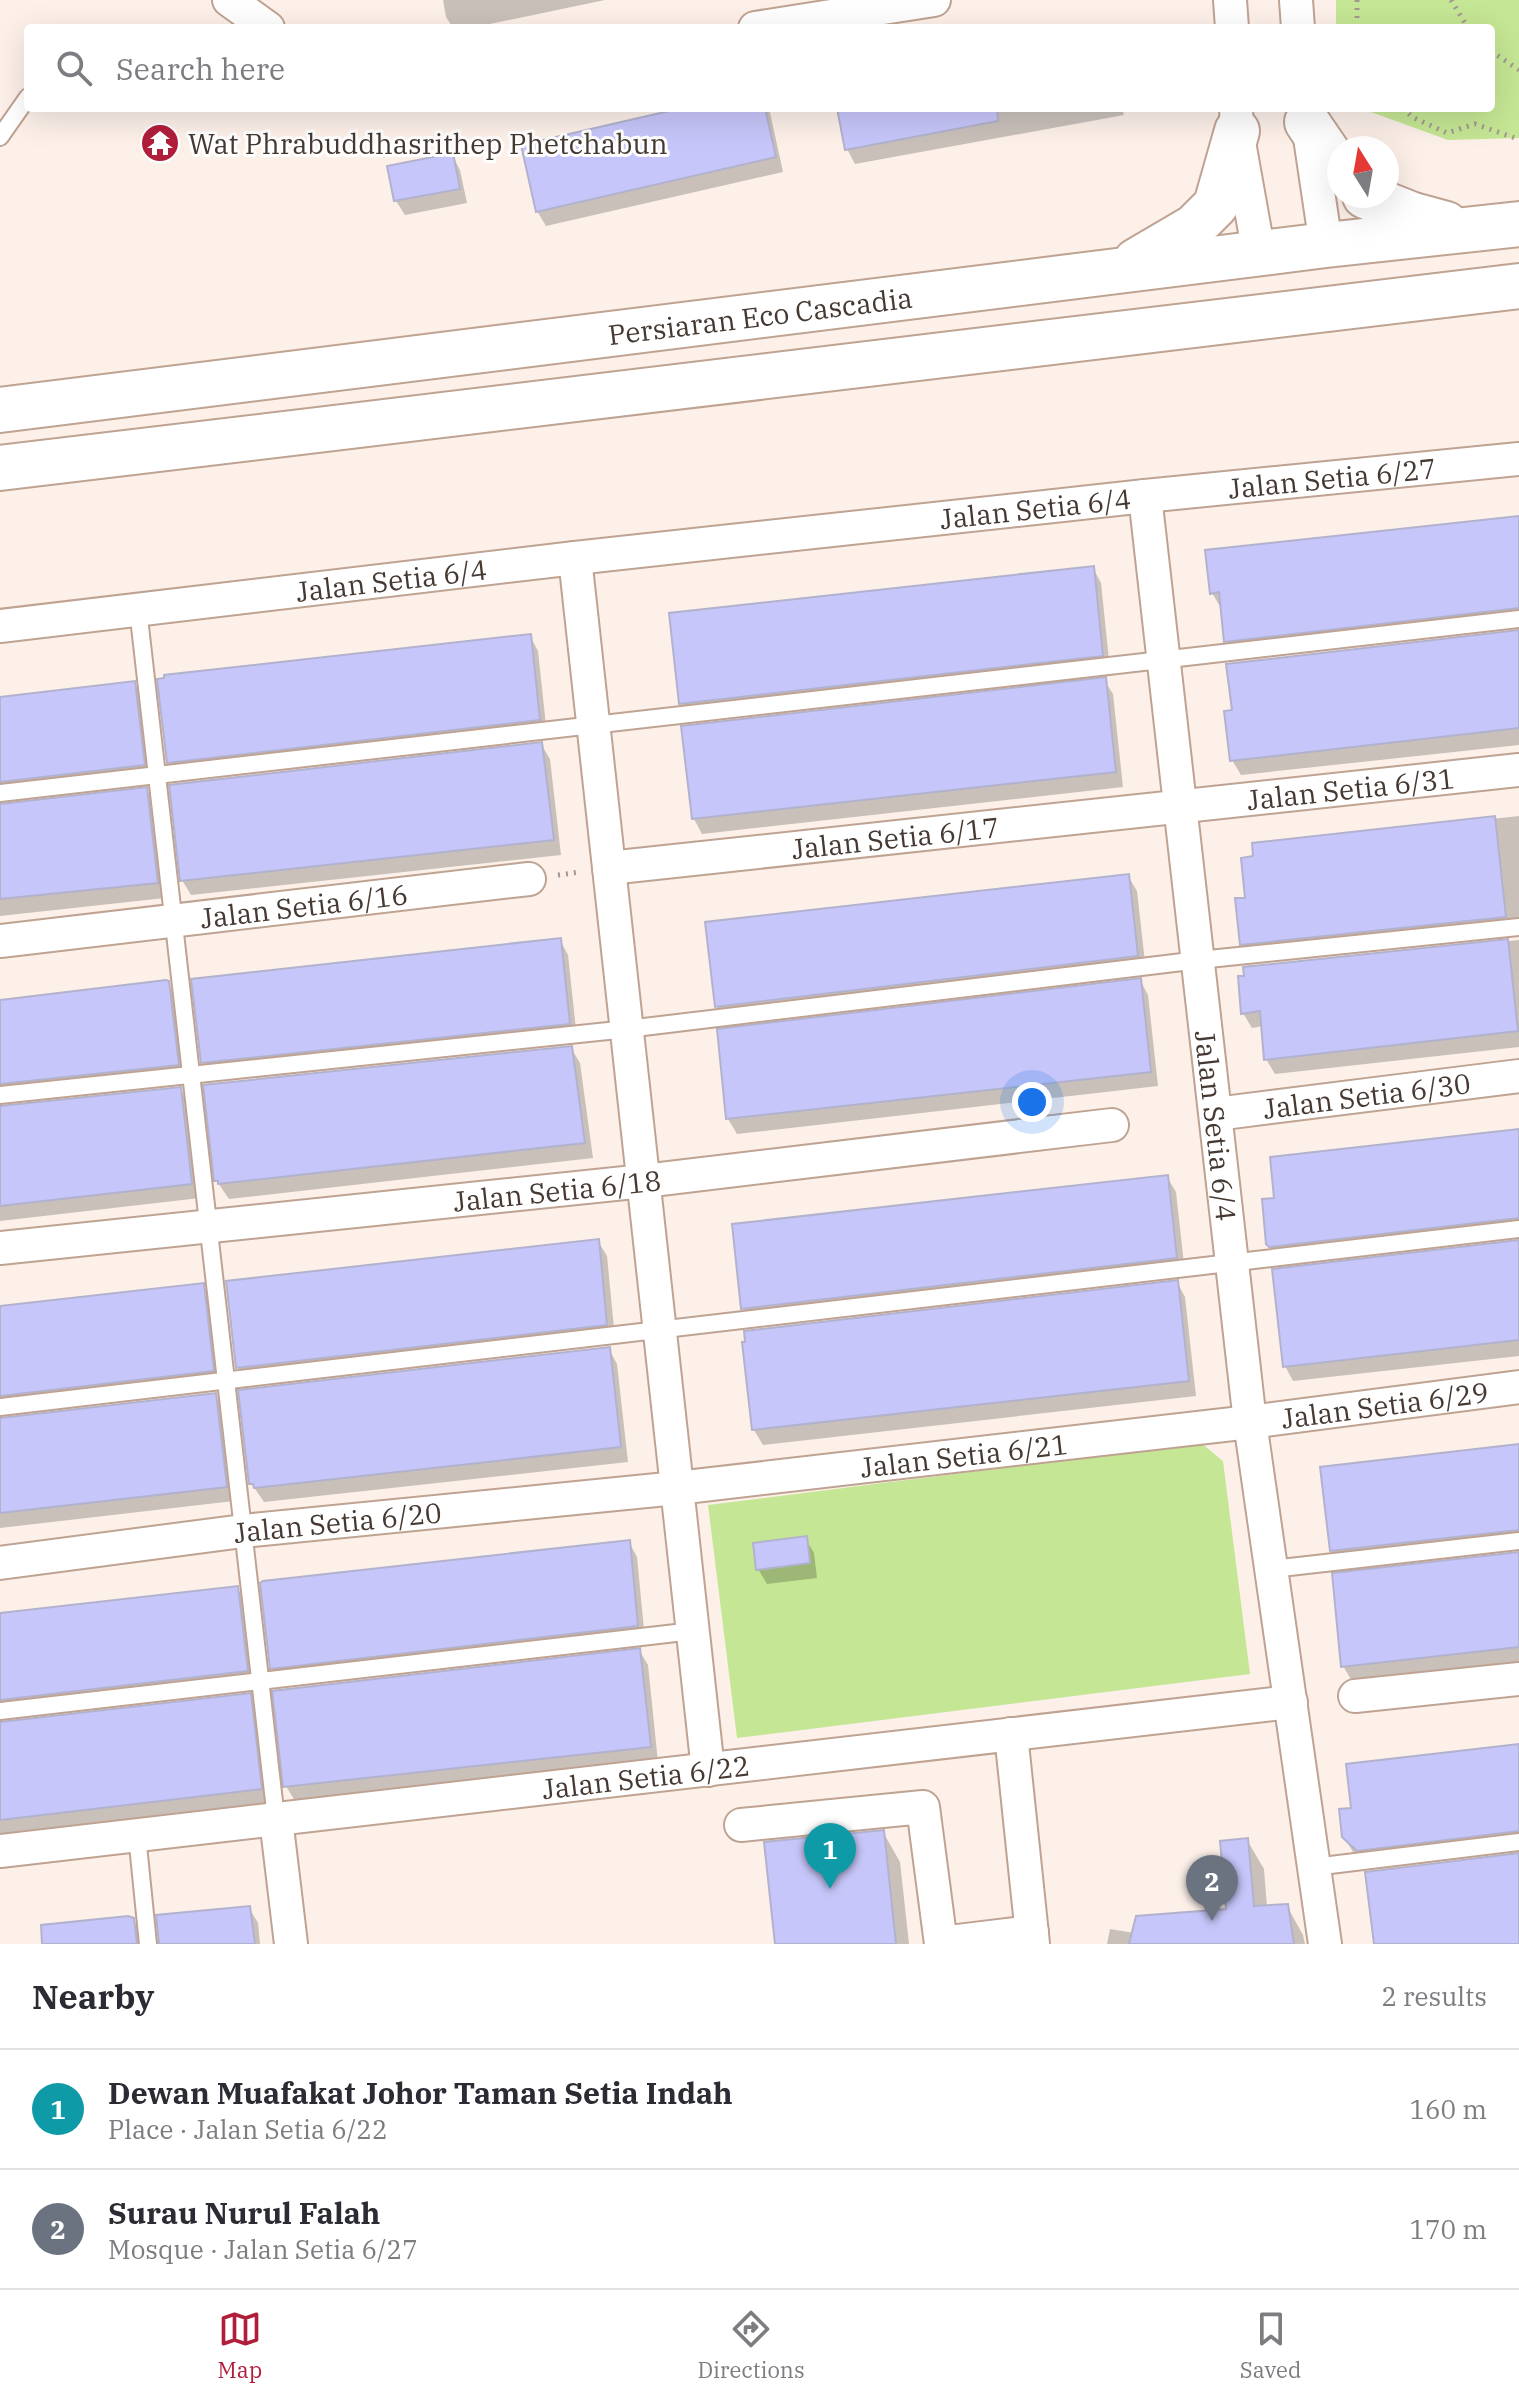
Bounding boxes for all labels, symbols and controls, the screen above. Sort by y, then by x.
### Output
search box [24,24,1495,112]
icon: search [52,46,96,90]
text: Search here [116,49,285,88]
temple icon: Wat Phrabuddhasrithep Phetchabun [139,122,181,164]
place label: Wat Phrabuddhasrithep Phetchabun [188,125,668,162]
north arrow [1327,136,1399,208]
street label: Persiaran Eco Cascadia [606,278,914,353]
street label: Jalan Setia 6/27 [1226,449,1438,506]
street label: Jalan Setia 6/4 [938,479,1133,537]
street label: Jalan Setia 6/4 [294,550,489,609]
street label: Jalan Setia 6/31 [1245,759,1456,818]
street label: Jalan Setia 6/17 [790,808,1001,867]
street label: Jalan Setia 6/16 [198,875,410,936]
street label: Jalan Setia 6/4 [1187,1028,1246,1223]
street label: Jalan Setia 6/30 [1261,1064,1473,1126]
your location [1012,1082,1052,1122]
street label: Jalan Setia 6/18 [451,1161,663,1219]
street label: Jalan Setia 6/29 [1279,1373,1491,1436]
street label: Jalan Setia 6/21 [858,1425,1070,1485]
street label: Jalan Setia 6/20 [231,1493,443,1551]
street label: Jalan Setia 6/22 [540,1746,752,1807]
pin: 1 [804,1823,856,1889]
pin: 2 [1186,1855,1238,1921]
text: Nearby [32,1974,154,2018]
text: 2 results [1381,1979,1487,2013]
text: Dewan Muafakat Johor Taman Setia Indah [108,2073,733,2112]
text: 1 [50,2092,66,2126]
text: 160 m [1409,2092,1487,2126]
text: Place · Jalan Setia 6/22 [108,2112,388,2146]
text: Surau Nurul Falah [108,2193,380,2232]
text: 2 [50,2212,66,2246]
text: 170 m [1409,2212,1487,2246]
text: Mosque · Jalan Setia 6/27 [108,2232,418,2266]
tab: Map [218,2307,262,2384]
tab: Directions [697,2307,805,2384]
tab: Saved [1240,2307,1301,2384]

